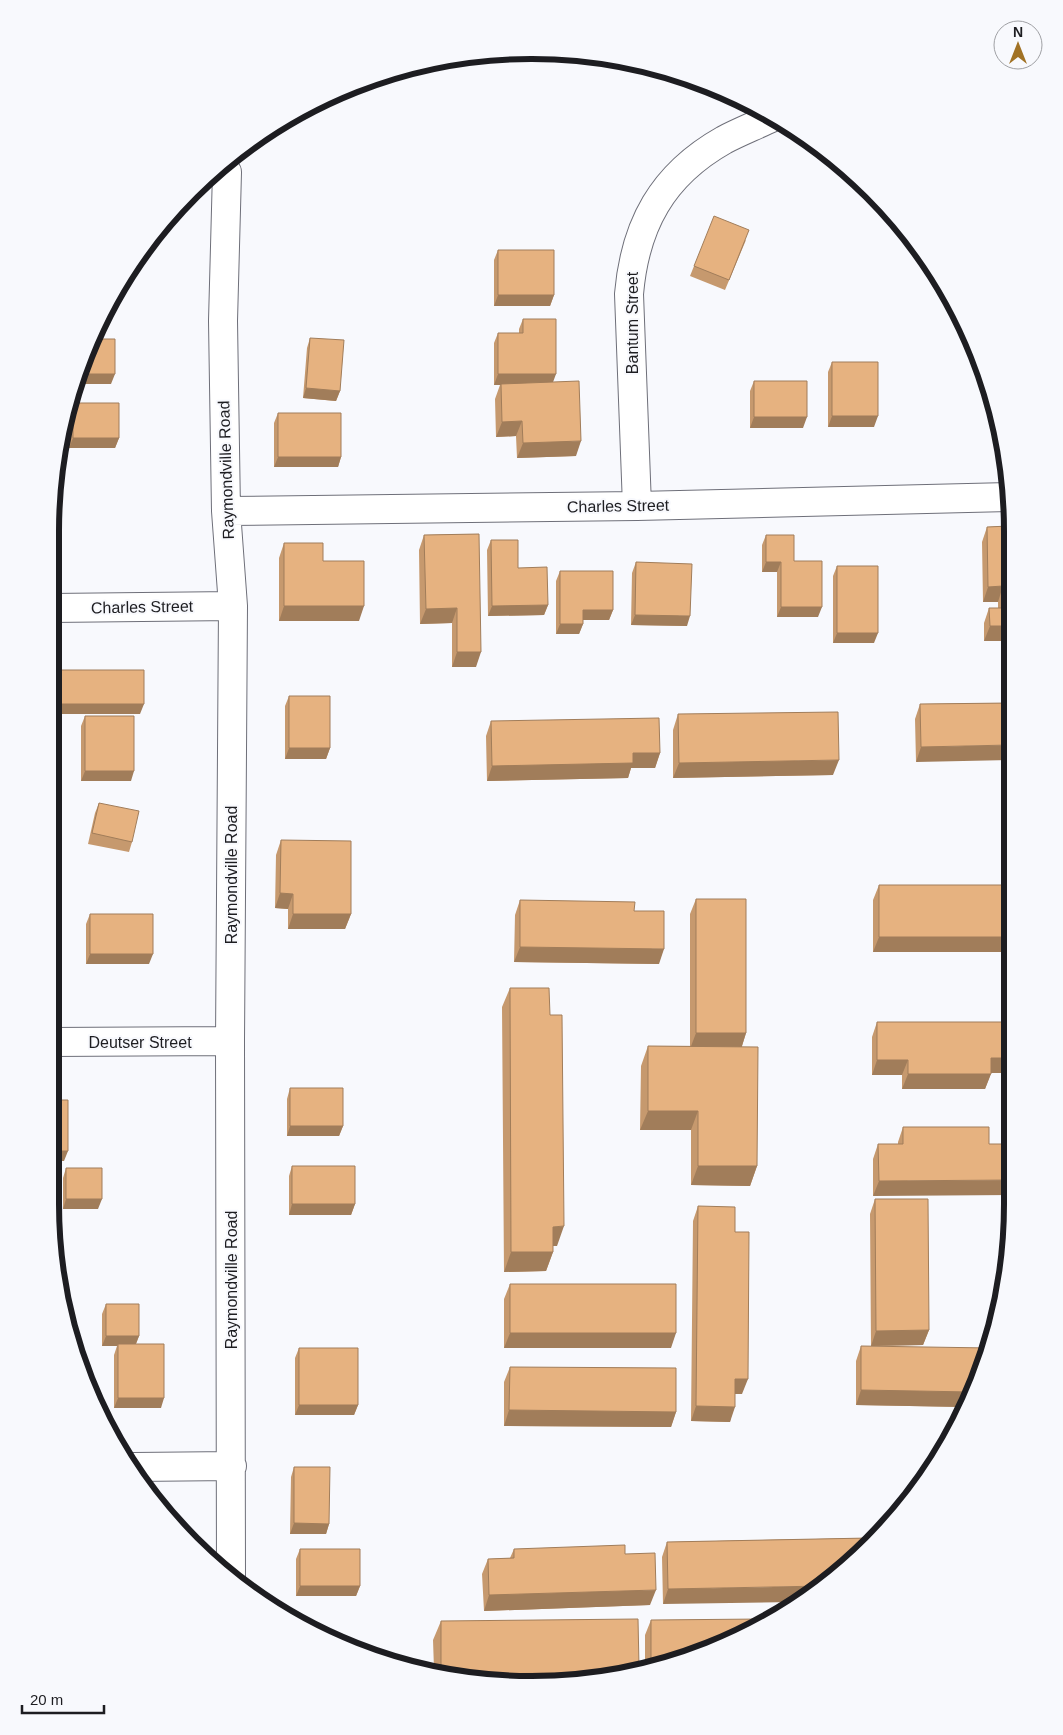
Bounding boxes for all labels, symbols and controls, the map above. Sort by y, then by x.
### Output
north arrow [993,20,1043,70]
text: N [1013,24,1023,40]
street label: Bantum Street [624,271,641,374]
street label: Raymondville Road [215,400,237,540]
street label: Charles Street [567,497,670,515]
street label: Charles Street [91,598,194,616]
street label: Raymondville Road [223,806,240,944]
street label: Deutser Street [88,1034,192,1051]
street label: Raymondville Road [223,1211,240,1349]
scale bar [22,1682,105,1714]
text: 20 m [30,1691,63,1708]

